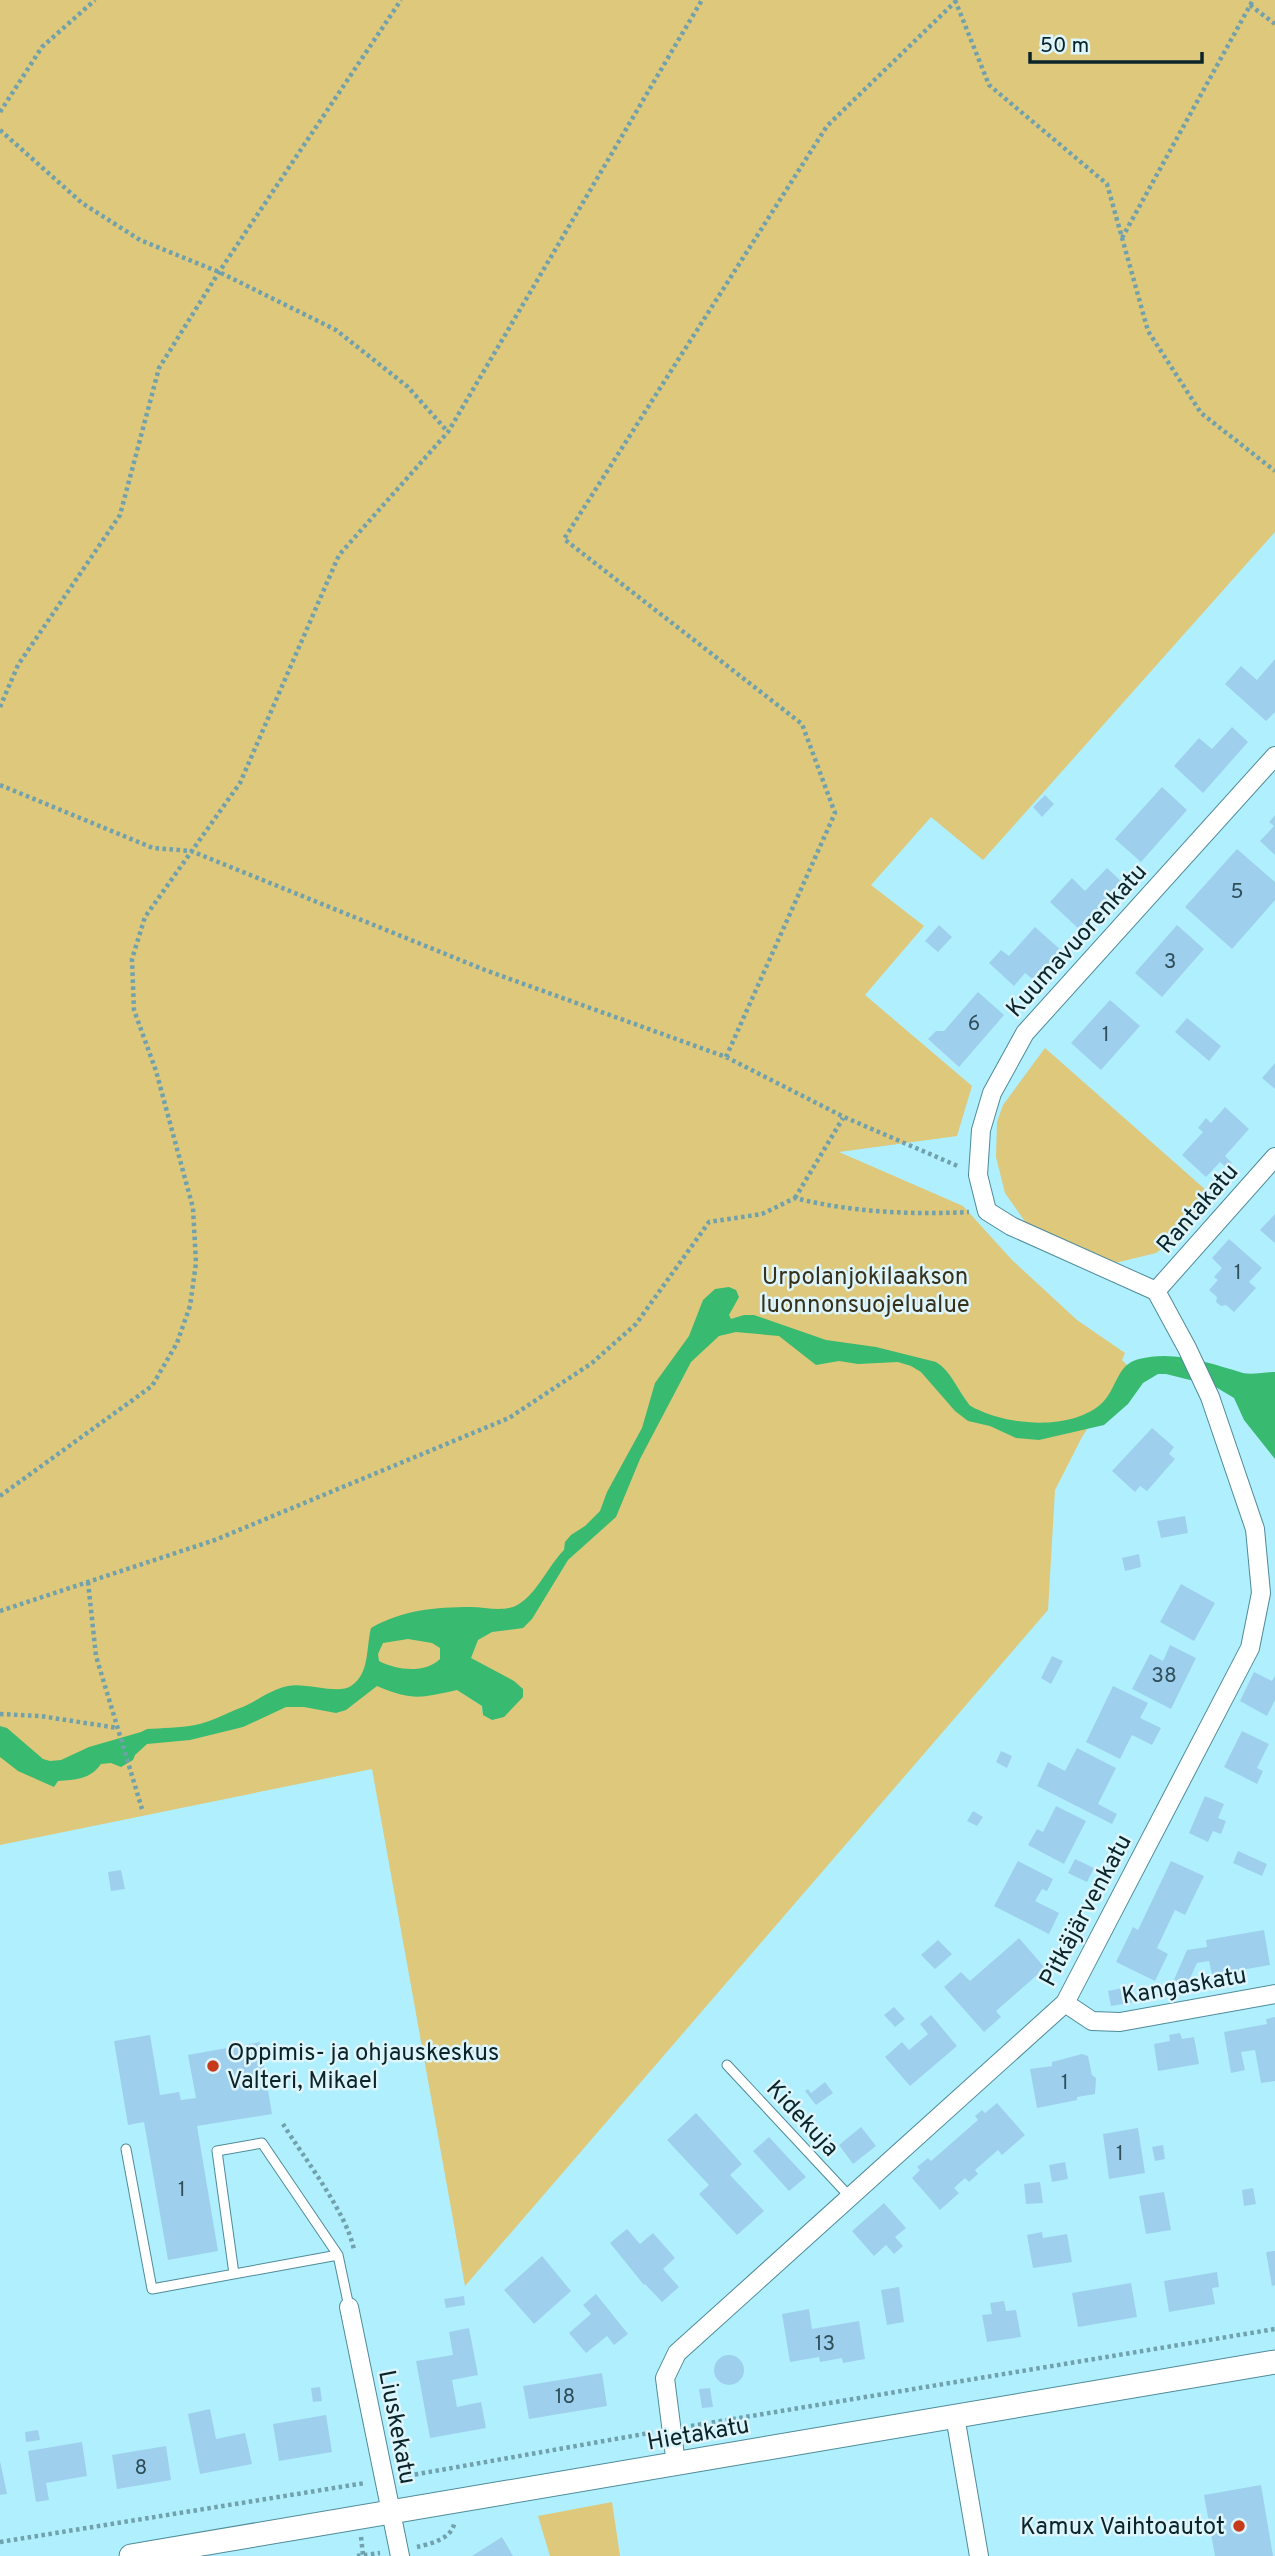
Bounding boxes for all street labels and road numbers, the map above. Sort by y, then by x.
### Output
street label: Kuumavuorenkatu [1001,858,1154,1024]
street label: Rantakatu [1151,1158,1246,1261]
street label: Pitkäjärvenkatu [1034,1830,1139,1992]
street label: Kangaskatu [1120,1961,1249,2013]
street label: Kidekuja [759,2075,844,2164]
street label: Liuskekatu [370,2368,422,2487]
street label: Hietakatu [645,2411,752,2459]

